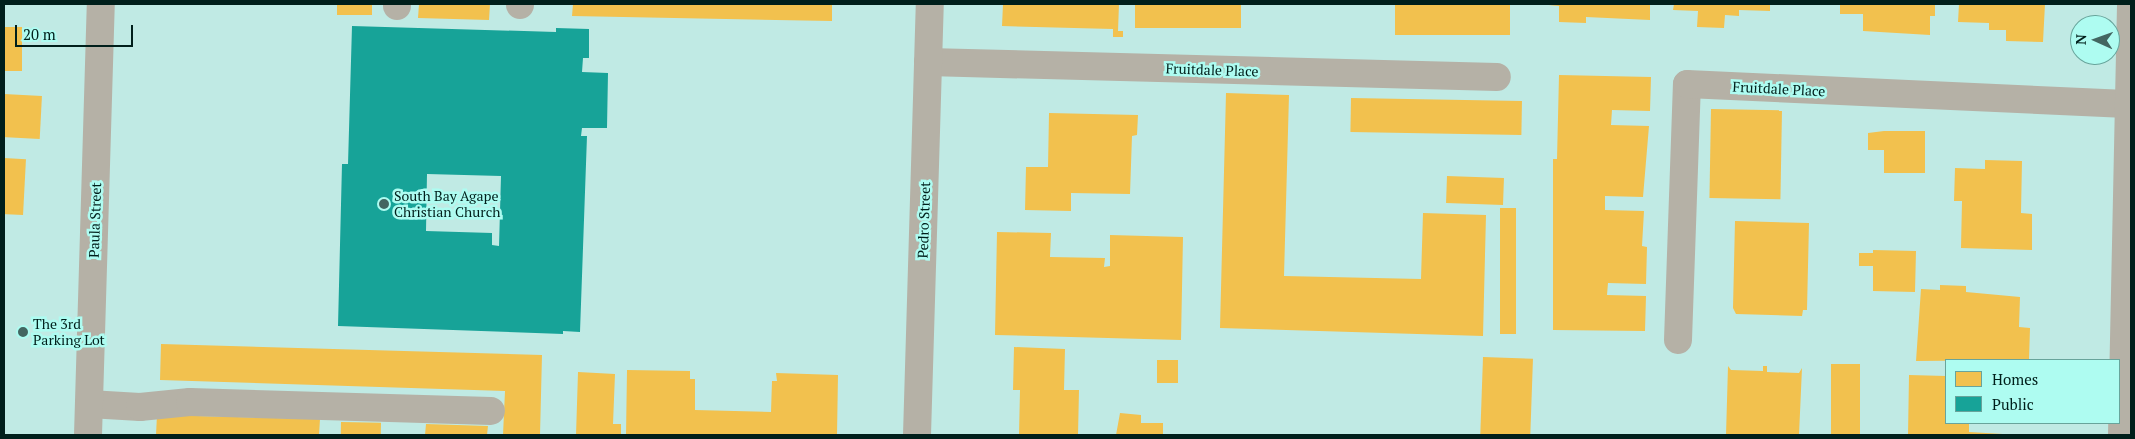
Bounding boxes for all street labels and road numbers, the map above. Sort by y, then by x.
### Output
street label: Fruitdale Place [1165,60,1259,80]
street label: Fruitdale Place [1732,78,1826,100]
street label: Pedro Street [914,181,934,259]
street label: Paula Street [85,182,105,258]

